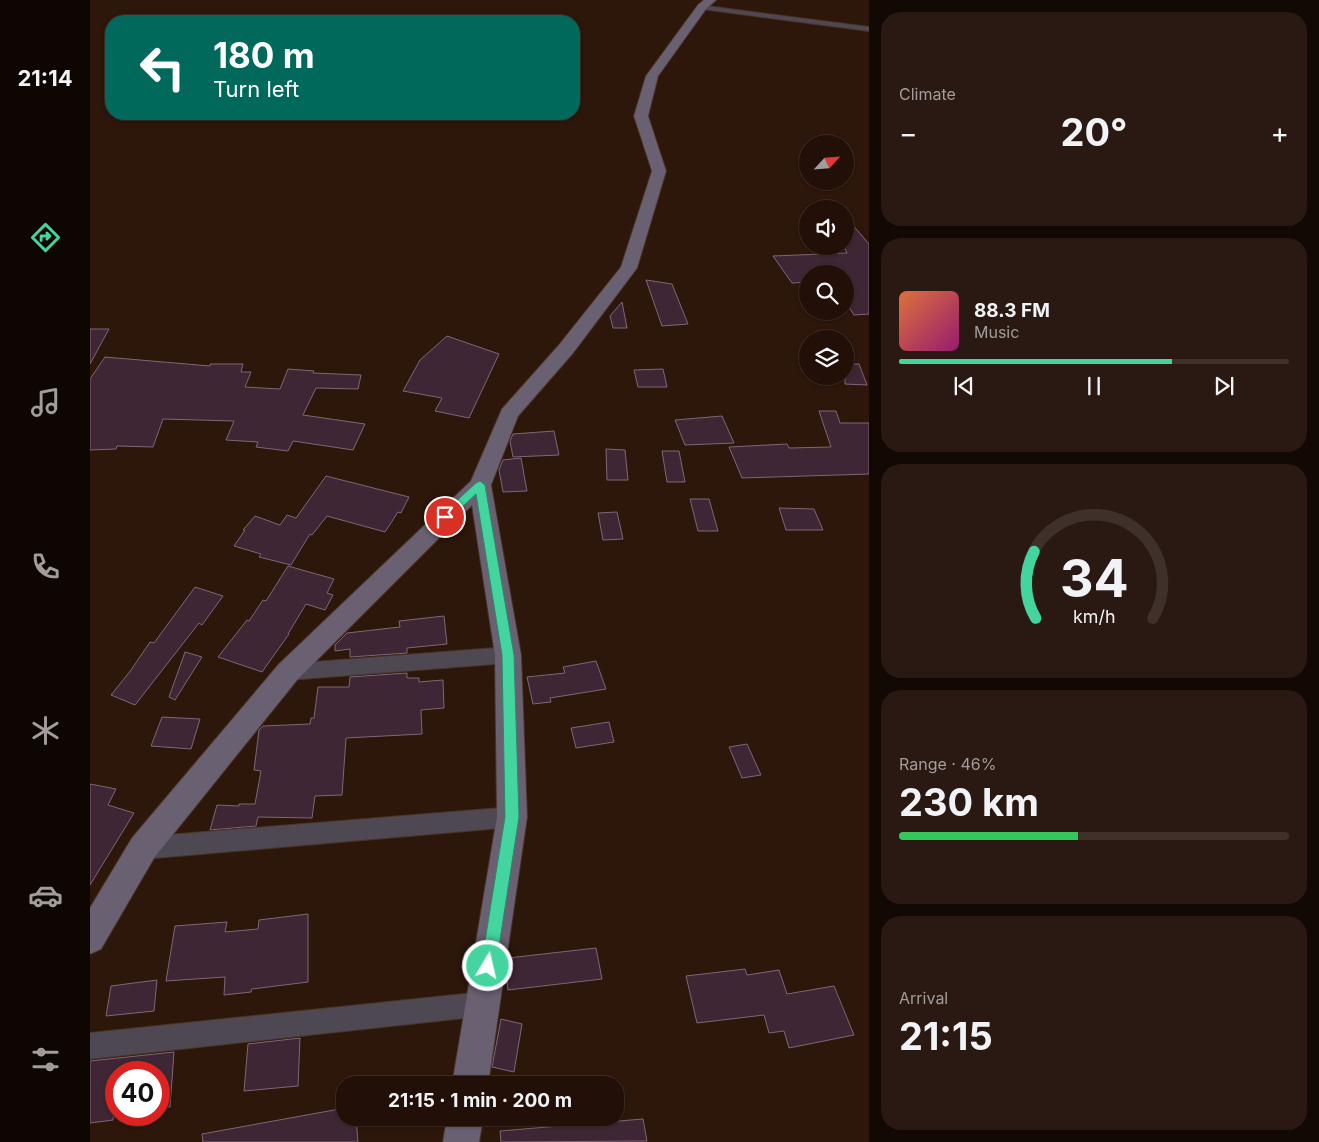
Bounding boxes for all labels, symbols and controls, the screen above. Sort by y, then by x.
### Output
text: 180 m [213,34,315,76]
icon: left [130,35,195,100]
text: 21:14 [17,65,73,91]
text: Turn left [213,76,299,102]
text: Climate [899,84,956,104]
text: 20° [1060,109,1128,155]
text: − [899,116,918,150]
text: + [1270,116,1289,150]
north arrow [799,135,854,190]
map controls [799,135,854,385]
button: sound [799,200,854,255]
icon: directions [28,220,63,255]
button: search [799,265,854,320]
text: 88.3 FM [974,299,1050,322]
text: Music [974,322,1019,342]
button: layers [799,330,854,385]
icon: previous [950,372,978,400]
icon: pause [1080,372,1108,400]
icon: next [1210,372,1238,400]
icon: music [28,385,63,420]
pin [424,496,466,538]
icon: arrive [431,503,459,531]
text: 34 [1060,547,1128,610]
icon: phone [28,549,63,584]
text: km/h [1073,606,1115,627]
icon: climate [28,713,63,748]
text: Range · 46% [899,754,996,774]
text: 230 km [899,779,1039,825]
icon: car [28,878,63,913]
position arrow [461,939,513,991]
text: Arrival [899,988,948,1008]
text: 21:15 [899,1013,993,1059]
icon: filters [28,1042,63,1077]
speed limit sign: 40 [105,1061,170,1126]
text: 21:15 · 1 min · 200 m [388,1089,572,1112]

